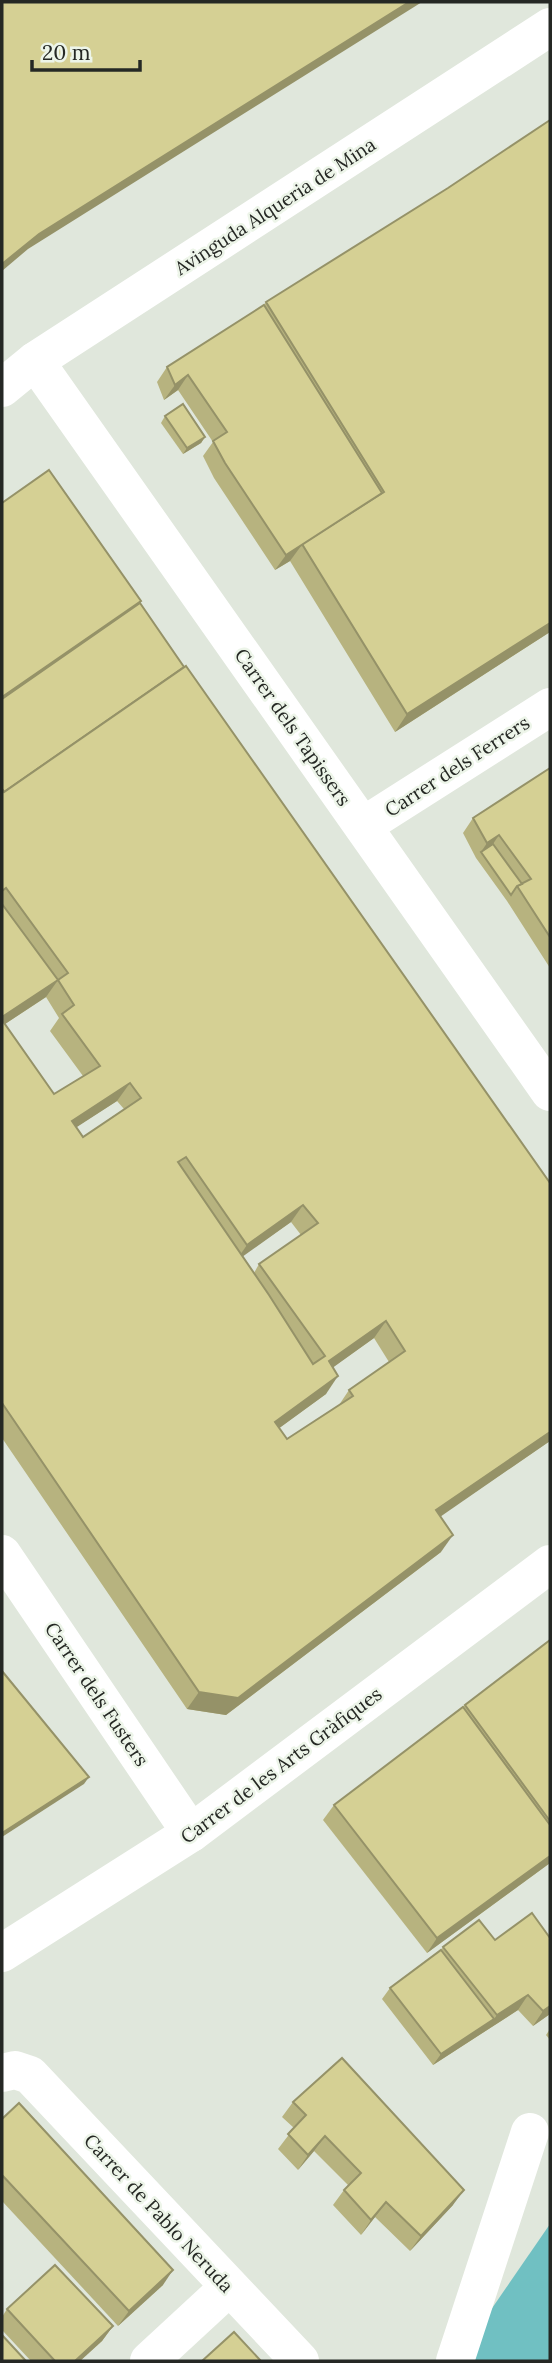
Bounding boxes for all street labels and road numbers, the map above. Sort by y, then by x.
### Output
street label: Avinguda Alqueria de Mina [169,132,380,281]
street label: Carrer dels Tapissers [230,644,356,810]
street label: Carrer dels Ferrers [380,710,534,822]
street label: Carrer dels Fusters [40,1617,154,1771]
street label: Carrer de les Arts Gràfiques [176,1681,387,1849]
street label: Carrer de Pablo Neruda [79,2129,239,2298]

